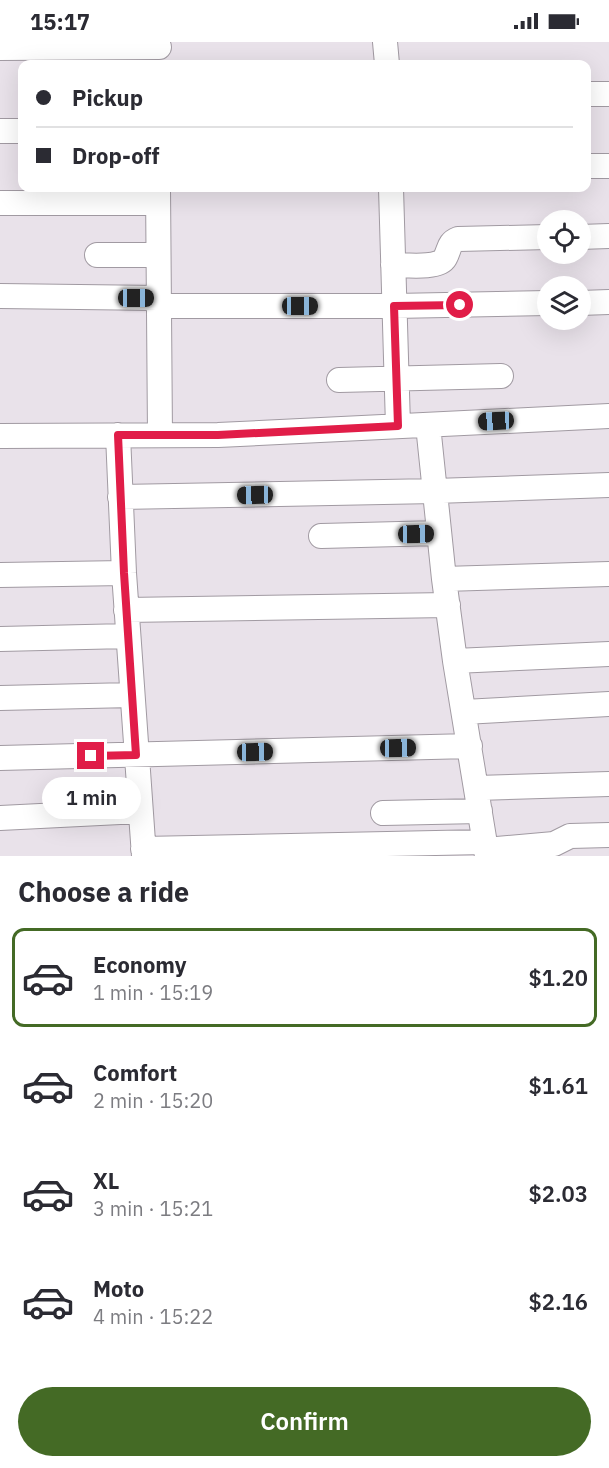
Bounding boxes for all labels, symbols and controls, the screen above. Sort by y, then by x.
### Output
text: 15:17 [30,7,90,36]
text: Pickup [72,83,143,112]
text: Drop-off [72,141,159,170]
map controls [537,210,591,330]
button: locate [537,210,591,264]
button: layers [537,276,591,330]
car [118,289,154,307]
route start [446,291,473,318]
car [282,297,318,315]
car [478,411,514,431]
car [237,486,273,504]
car [398,525,434,543]
car [380,739,416,757]
route end [77,742,104,769]
car [237,743,273,761]
callout: 1 min [42,777,140,819]
text: 1 min [66,784,117,811]
text: Choose a ride [18,874,189,909]
text: Economy [93,950,187,979]
icon: car [21,951,75,1005]
text: $1.20 [529,963,588,992]
text: 1 min · 15:19 [93,979,213,1006]
text: Comfort [93,1058,177,1087]
icon: car [21,1059,75,1113]
text: $1.61 [529,1071,588,1100]
text: 2 min · 15:20 [93,1087,213,1114]
text: XL [93,1166,119,1195]
icon: car [21,1167,75,1221]
text: $2.03 [529,1179,588,1208]
text: 3 min · 15:21 [93,1195,213,1222]
text: Moto [93,1274,144,1303]
icon: car [21,1275,75,1329]
text: $2.16 [529,1287,588,1316]
text: 4 min · 15:22 [93,1303,213,1330]
button: Confirm [18,1387,591,1456]

